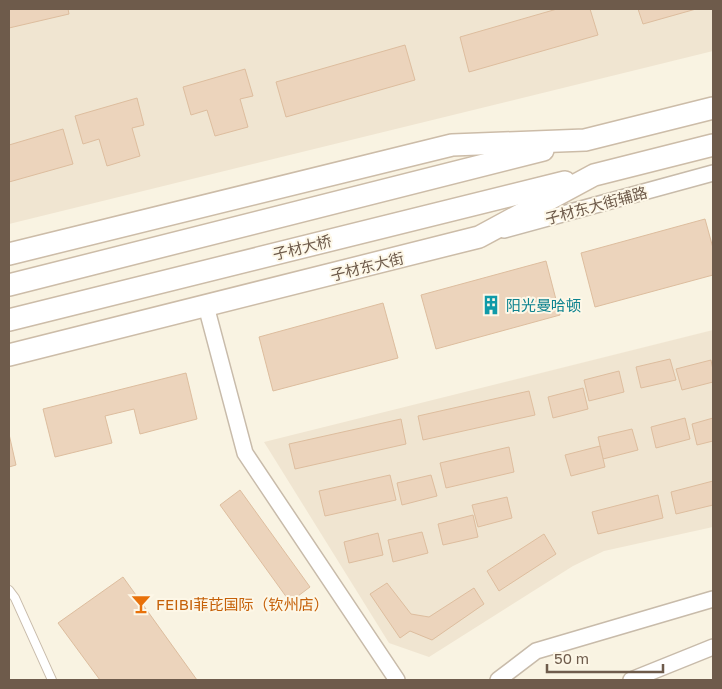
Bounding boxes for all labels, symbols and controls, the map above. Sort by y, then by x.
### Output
street label: 子材东大街辅路 [543,183,649,227]
street label: 子材大桥 [271,231,333,263]
street label: 子材东大街 [328,248,406,284]
building icon: 阳光曼哈顿 [480,294,502,316]
place label: 阳光曼哈顿 [506,296,581,314]
bar icon: FEIBI菲芘国际（钦州店） [130,593,152,615]
place label: FEIBI菲芘国际（钦州店） [156,595,329,613]
scale bar [547,642,663,674]
text: 50 m [554,649,589,667]

